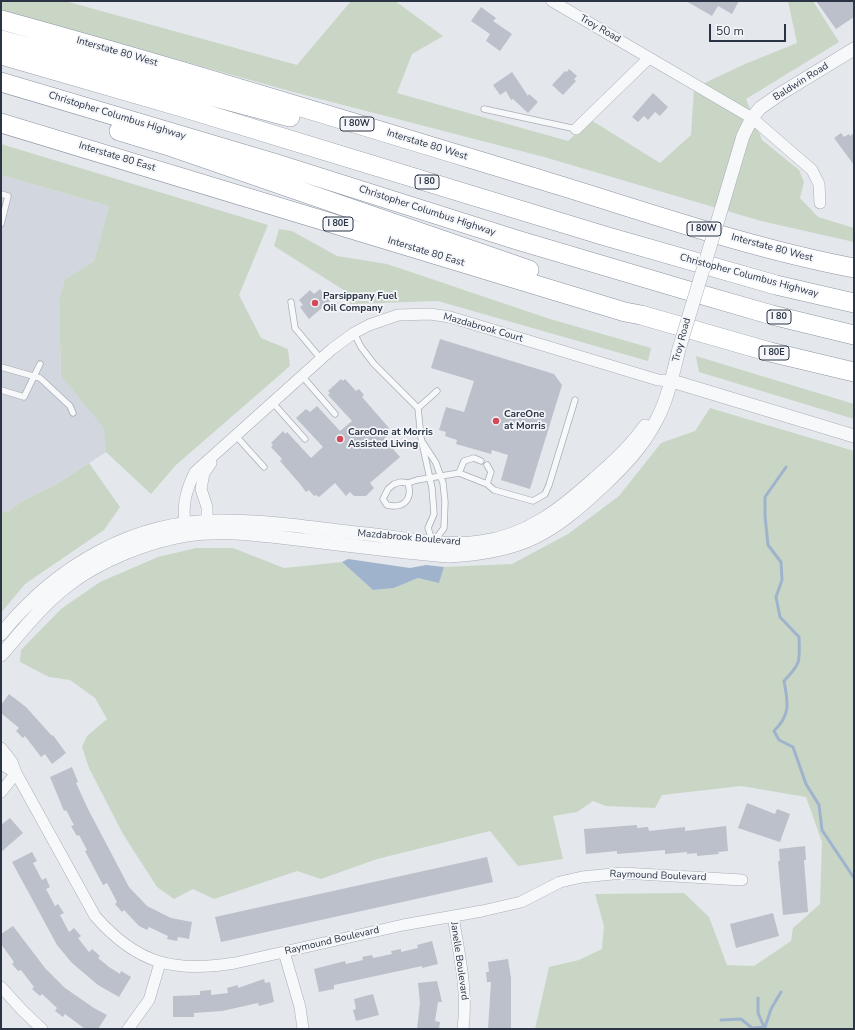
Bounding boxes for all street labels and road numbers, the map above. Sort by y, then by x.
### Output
street label: Troy Road [577,12,623,46]
street label: Interstate 80 West [75,35,159,69]
street label: Baldwin Road [771,60,831,104]
street label: Christopher Columbus Highway [47,89,187,143]
road number: I 80W [340,117,374,131]
street label: Interstate 80 West [385,127,469,163]
street label: Interstate 80 East [77,140,157,174]
road number: I 80 [415,175,439,189]
street label: Christopher Columbus Highway [357,183,497,239]
road number: I 80E [323,217,353,231]
road number: I 80W [687,222,721,236]
street label: Interstate 80 West [730,231,814,265]
street label: Interstate 80 East [386,235,466,269]
street label: Christopher Columbus Highway [678,252,820,300]
road number: I 80 [767,310,791,324]
street label: Mazdabrook Court [442,311,524,345]
street label: Troy Road [670,317,694,363]
road number: I 80E [759,346,789,360]
street label: Mazdabrook Boulevard [357,528,461,548]
street label: Raymound Boulevard [609,868,707,884]
street label: Janelle Boulevard [448,921,470,1001]
street label: Raymound Boulevard [284,924,380,958]

